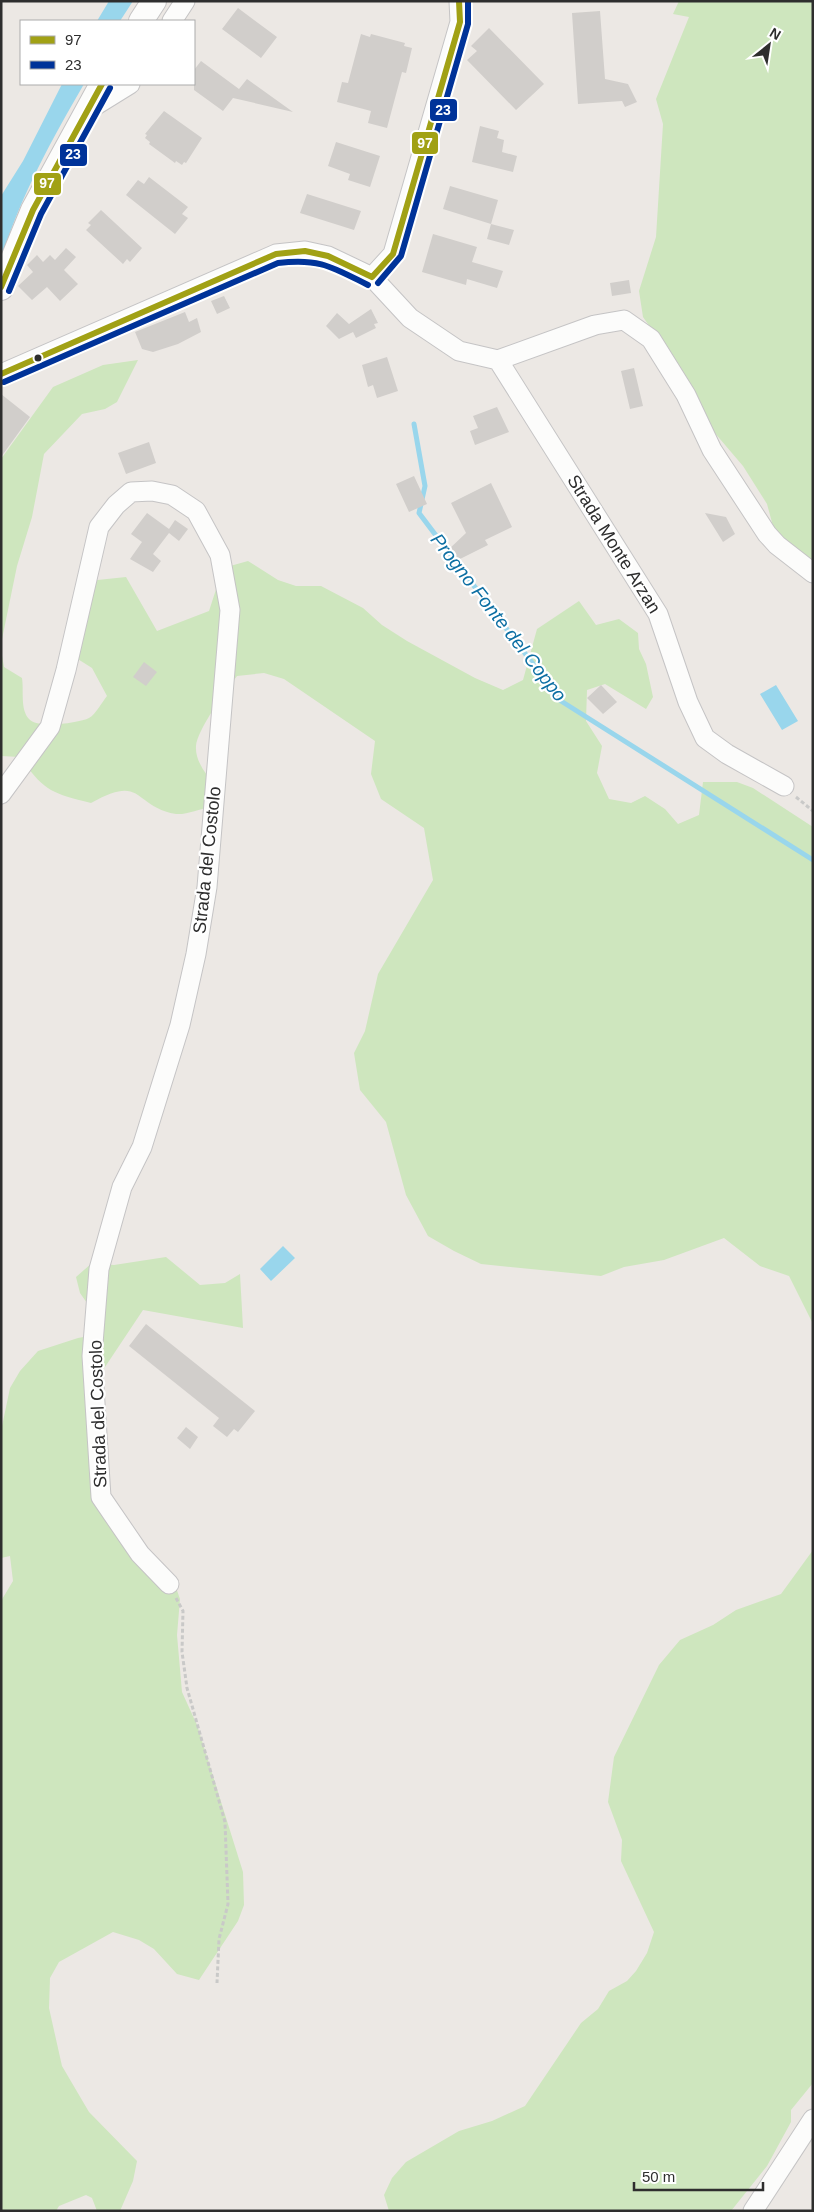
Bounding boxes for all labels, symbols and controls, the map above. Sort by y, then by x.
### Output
legend [20,20,195,85]
north arrow [744,20,794,70]
text: N [767,24,784,43]
text: 97 [65,31,82,48]
text: 23 [65,56,82,73]
line badge: 23 [429,98,458,122]
text: 23 [435,102,451,118]
line badge: 97 [411,131,439,155]
text: 97 [417,135,433,151]
line badge: 23 [59,143,88,167]
text: 23 [65,146,81,162]
line badge: 97 [33,172,62,196]
text: 97 [39,175,55,191]
unlabelled marker [33,353,43,363]
street label: Strada Monte Arzan [563,471,665,617]
water label: Progno Fonte del Coppo [427,529,571,705]
street label: Strada del Costolo [189,785,225,935]
street label: Strada del Costolo [85,1340,111,1488]
scale bar [634,2160,763,2192]
text: 50 m [642,2168,675,2185]

